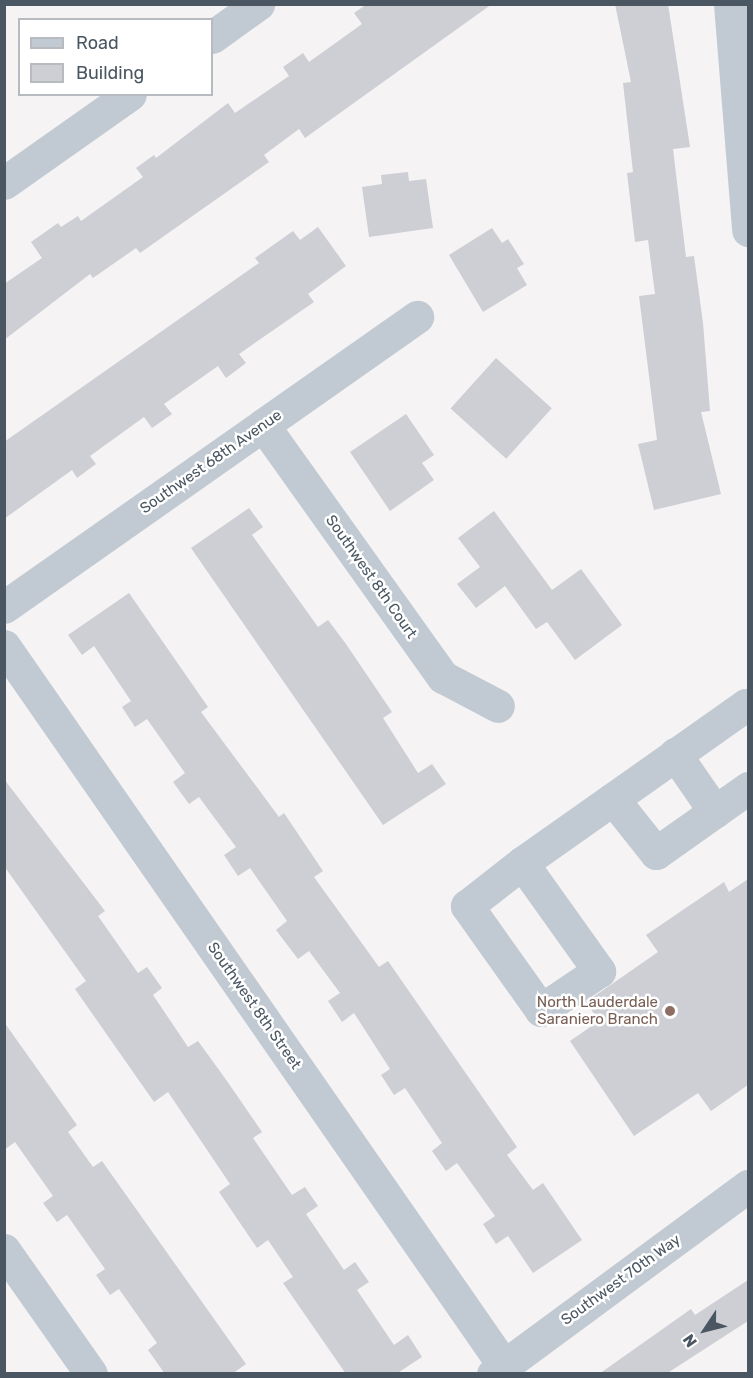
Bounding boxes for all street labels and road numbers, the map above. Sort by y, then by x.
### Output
street label: Southwest 68th Avenue [137,406,285,518]
street label: Southwest 8th Court [322,512,420,642]
street label: Southwest 8th Street [203,939,305,1073]
street label: Southwest 70th Way [558,1231,684,1329]

